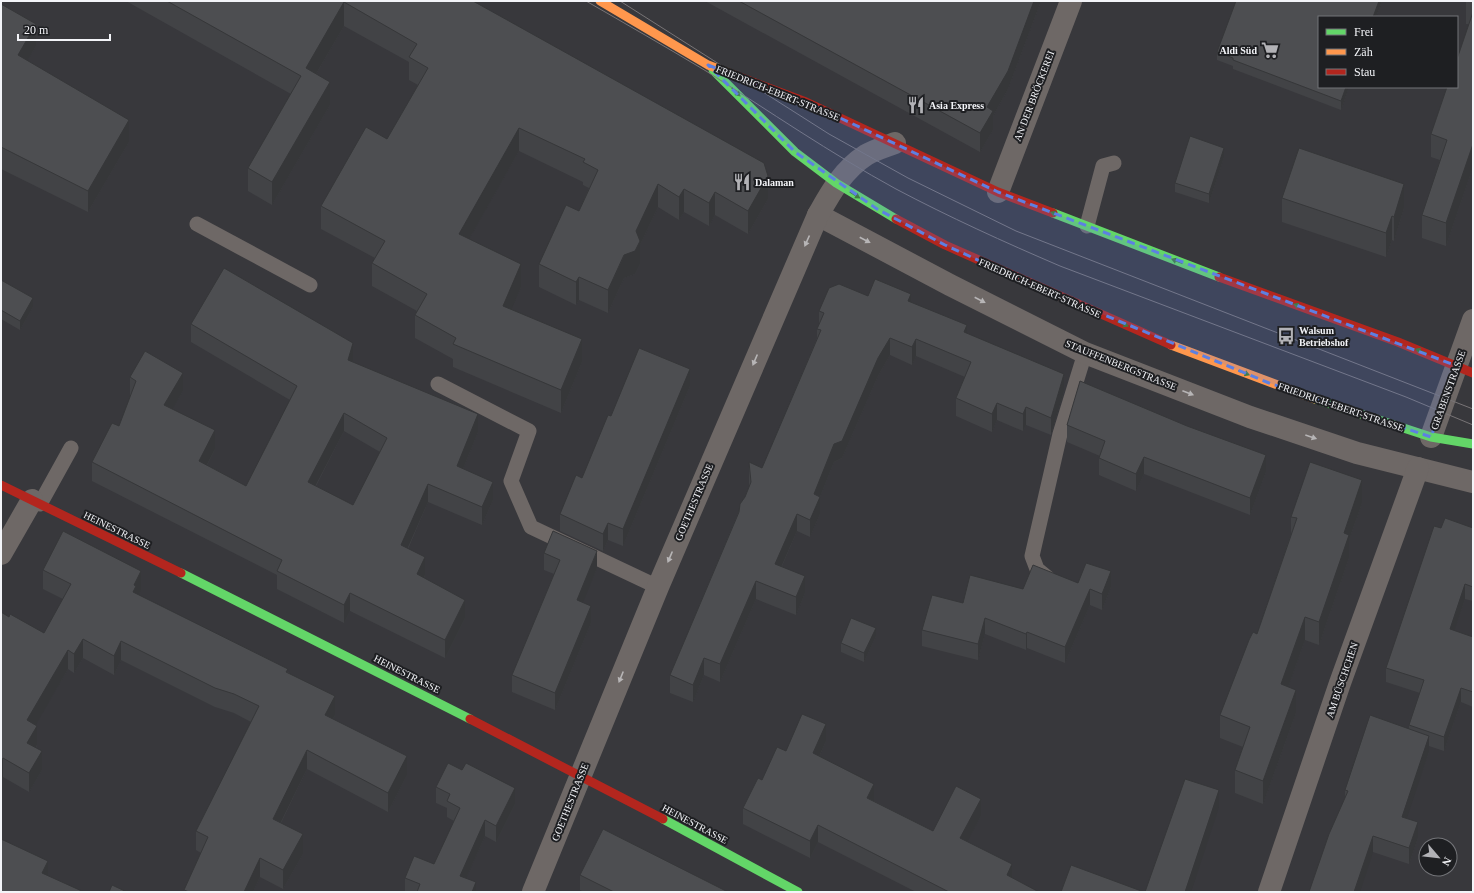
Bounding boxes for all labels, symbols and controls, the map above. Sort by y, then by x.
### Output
scale bar [18,16,110,42]
legend [1318,16,1458,88]
text: 20 m [24,23,49,37]
text: Frei [1354,25,1374,39]
supermarket icon: Aldi Süd [1260,40,1280,60]
place label: Aldi Süd [1219,45,1257,56]
text: Zäh [1354,45,1373,59]
street label: AN DER BRÖCKEREI [1012,49,1056,143]
street label: FRIEDRICH-EBERT-STRASSE [715,63,841,123]
text: Stau [1354,65,1375,79]
one-way arrow [731,87,741,97]
restaurant icon: Asia Express [906,95,926,115]
place label: Asia Express [929,100,984,111]
restaurant icon: Dalaman [732,172,752,192]
place label: Dalaman [755,177,794,188]
one-way arrow [849,192,861,199]
one-way arrow [1049,211,1061,217]
one-way arrow [804,236,810,247]
one-way arrow [859,237,871,243]
street label: FRIEDRICH-EBERT-STRASSE [977,256,1103,320]
one-way arrow [1171,257,1183,263]
one-way arrow [975,297,986,303]
one-way arrow [1292,303,1304,309]
one-way arrow [1118,321,1129,327]
place label: Walsum Betriebshof [1299,325,1349,348]
bus stop icon: Walsum Betriebshof [1276,326,1296,346]
street label: STAUFFENBERGSTRASSE [1064,338,1178,392]
one-way arrow [1415,348,1426,354]
street label: GRABENSTRASSE [1428,349,1468,431]
one-way arrow [751,355,757,367]
one-way arrow [1238,370,1250,376]
street label: FRIEDRICH-EBERT-STRASSE [1277,380,1405,434]
one-way arrow [1183,390,1195,396]
one-way arrow [1305,434,1317,440]
street label: GOETHESTRASSE [673,462,715,542]
street label: HEINESTRASSE [82,509,152,551]
one-way arrow [667,551,673,563]
street label: AM BÜSCHCHEN [1324,641,1360,719]
street label: HEINESTRASSE [372,653,442,695]
one-way arrow [618,672,624,683]
street label: GOETHESTRASSE [549,762,591,842]
street label: HEINESTRASSE [660,802,730,846]
north arrow [1418,837,1458,877]
text: N [1440,855,1454,868]

